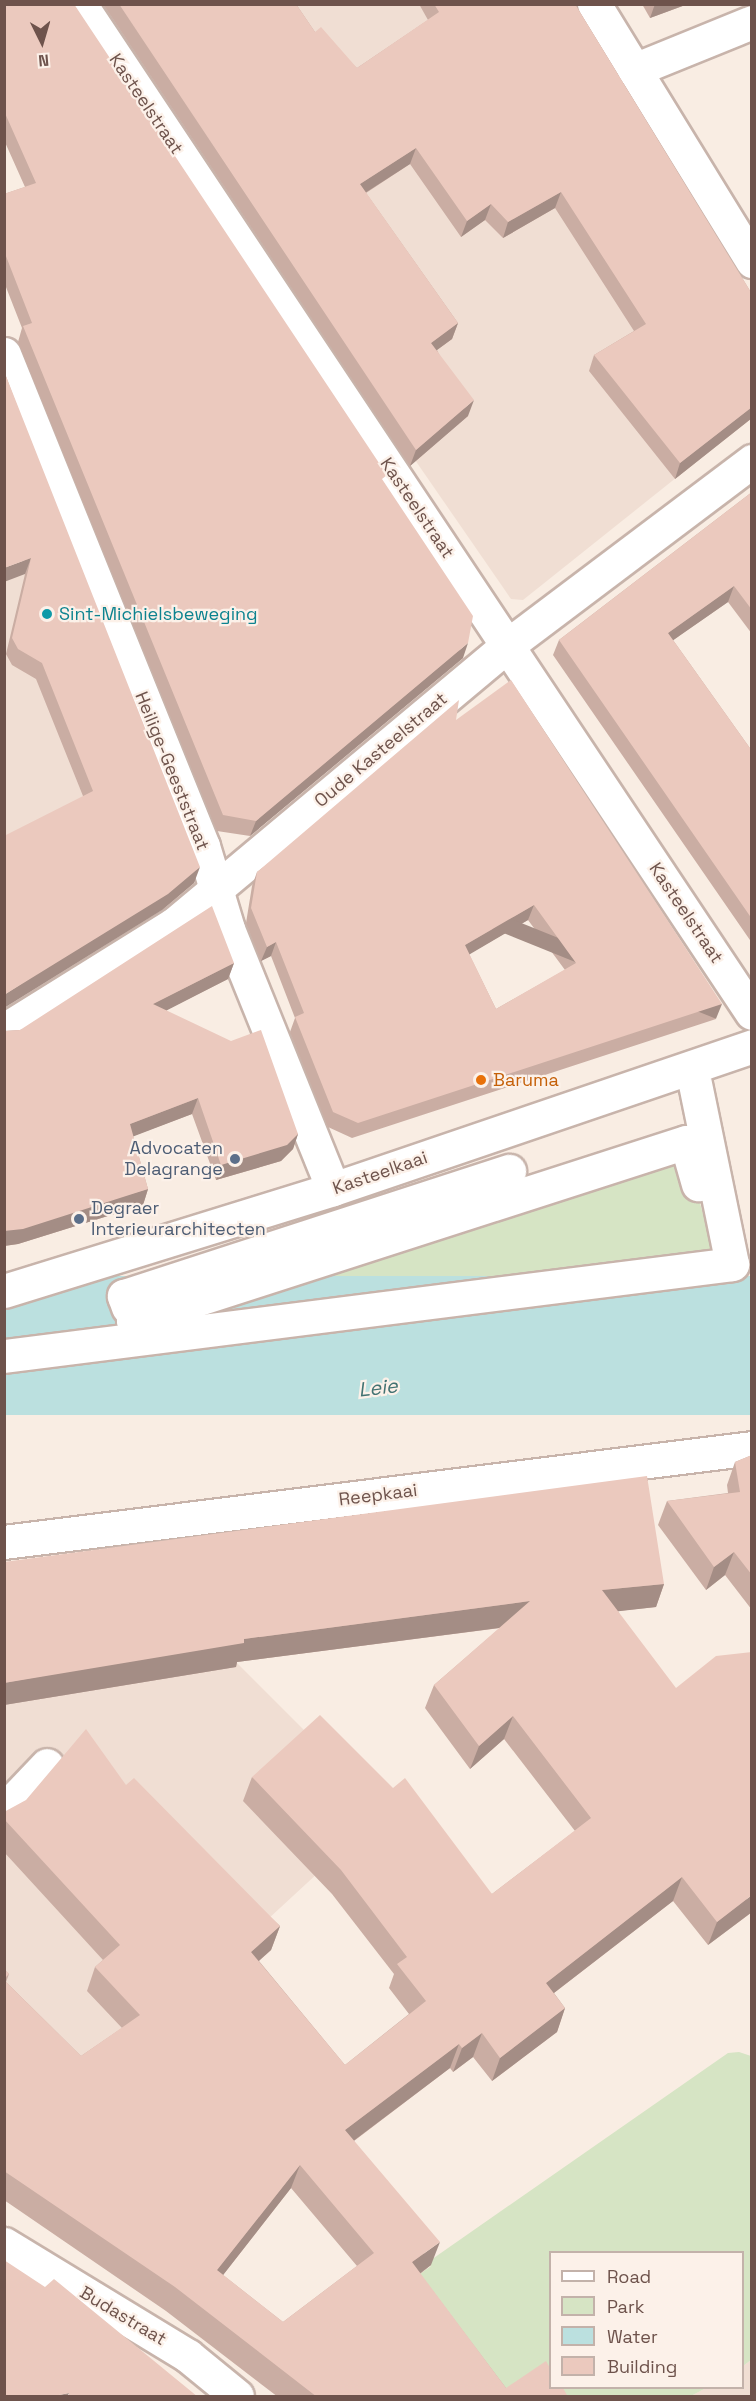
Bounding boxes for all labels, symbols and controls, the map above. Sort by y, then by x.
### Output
north arrow [12,12,72,72]
text: N [37,50,50,71]
street label: Kasteelstraat [104,50,188,158]
street label: Kasteelstraat [375,454,459,562]
place label: Sint-Michielsbeweging [59,603,258,625]
marker: Sint-Michielsbeweging [40,607,54,621]
street label: Heilige-Geeststraat [130,688,214,854]
street label: Oude Kasteelstraat [310,688,452,812]
street label: Kasteelstraat [644,859,728,967]
place label: Baruma [493,1069,559,1091]
marker: Baruma [474,1073,488,1087]
place label: Advocaten Delagrange [124,1138,223,1180]
street label: Kasteelkaai [330,1147,430,1199]
marker: Advocaten Delagrange [228,1152,242,1166]
place label: Degraer Interieurarchitecten [91,1198,266,1240]
marker: Degraer Interieurarchitecten [72,1212,86,1226]
water label: Leie [357,1374,399,1402]
street label: Reepkaai [338,1479,418,1511]
legend [549,2251,744,2389]
text: Road [607,2265,651,2288]
street label: Budastraat [76,2282,170,2350]
text: Park [607,2295,644,2318]
text: Water [607,2325,658,2348]
text: Building [607,2355,677,2378]

